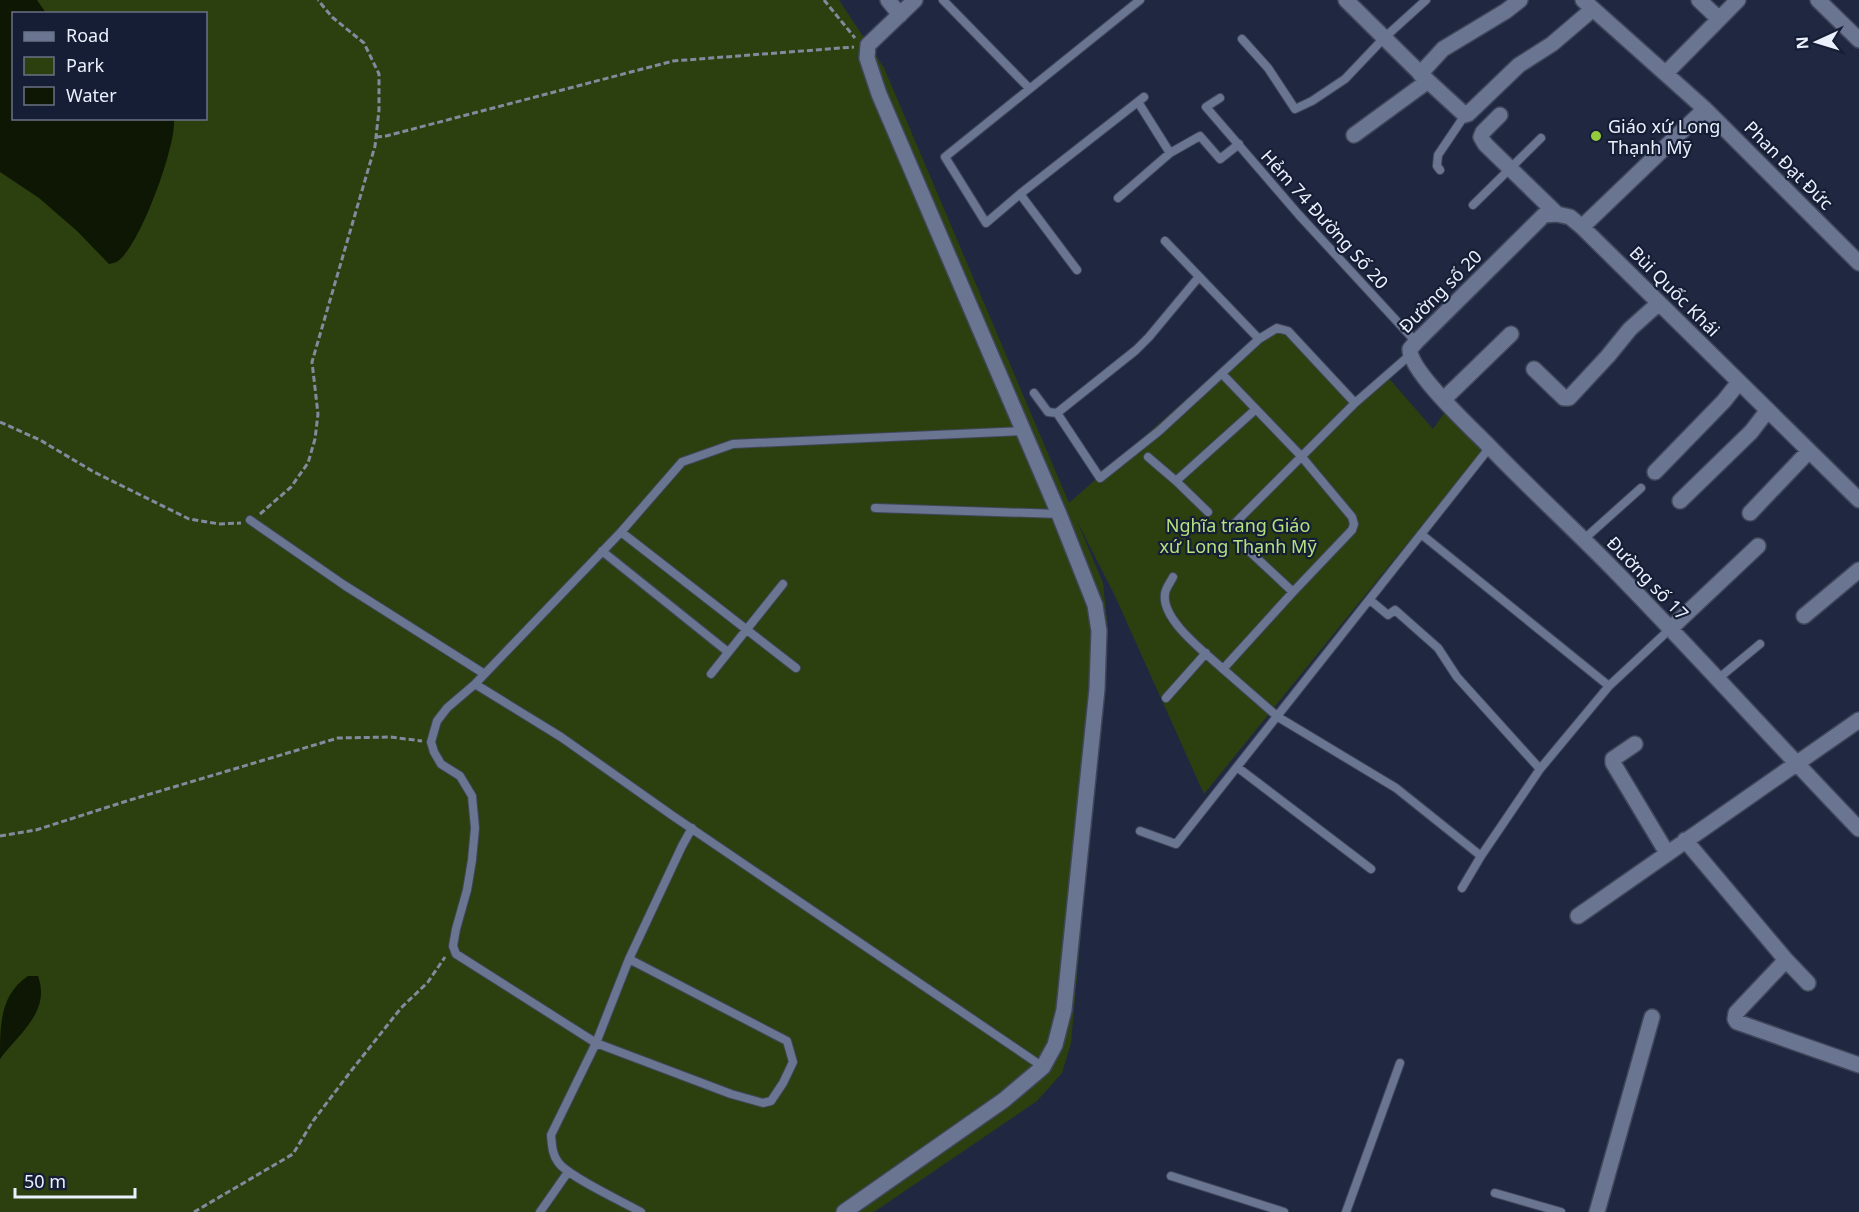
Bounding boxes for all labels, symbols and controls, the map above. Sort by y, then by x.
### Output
legend [12,12,207,120]
north arrow [1787,12,1847,72]
text: Road [66,23,109,47]
text: N [1791,36,1813,50]
text: Park [66,53,104,77]
text: Water [66,83,117,107]
place label: Giáo xứ Long Thạnh Mỹ [1608,114,1720,159]
street label: Phan Đạt Đức [1739,115,1839,215]
marker: Giáo xứ Long Thạnh Mỹ [1589,129,1603,143]
street label: Hẻm 74 Đường Số 20 [1256,144,1394,294]
street label: Bùi Quốc Khái [1625,241,1725,341]
street label: Đường số 20 [1393,244,1487,338]
park label: Nghĩa trang Giáo xứ Long Thạnh Mỹ [1159,513,1317,558]
street label: Đường số 17 [1602,531,1694,625]
scale bar [15,1161,135,1199]
text: 50 m [24,1169,66,1193]

